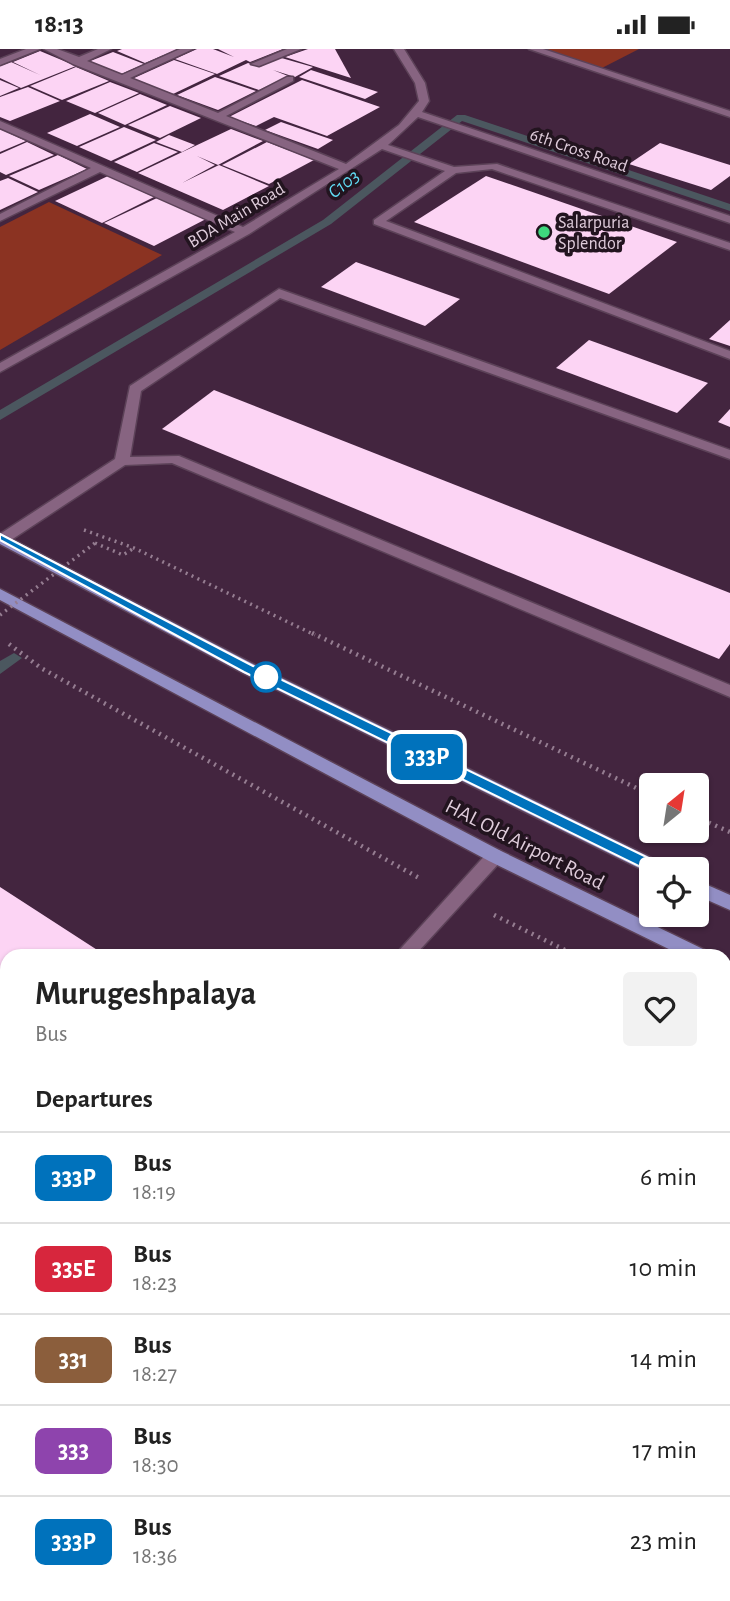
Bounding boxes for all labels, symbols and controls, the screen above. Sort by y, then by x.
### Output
text: 18:13 [35,11,84,37]
street label: 6th Cross Road [527,126,630,176]
water label: C103 [325,166,363,202]
street label: BDA Main Road [185,180,288,252]
place label: Salarpuria Splendor [558,214,630,253]
marker: Salarpuria Splendor [536,224,552,240]
unlabelled marker [251,662,281,692]
line badge: 333P [378,734,476,780]
text: 333P [405,745,449,769]
north arrow [639,773,709,843]
map controls [639,773,709,927]
street label: HAL Old Airport Road [442,795,608,894]
button: locate [639,857,709,927]
button: heart [623,972,697,1046]
text: Murugeshpalaya [35,978,256,1011]
text: Bus [35,1023,68,1046]
text: Departures [35,1086,153,1112]
text: Bus [133,1150,172,1176]
text: 6 min [640,1164,697,1190]
text: 333P [51,1166,96,1190]
text: 18:19 [133,1181,176,1204]
text: Bus [133,1241,172,1267]
text: 10 min [630,1255,697,1281]
text: 335E [52,1257,95,1281]
text: 18:23 [133,1272,177,1295]
text: Bus [133,1332,172,1358]
text: 14 min [631,1346,697,1372]
text: 331 [59,1348,88,1372]
text: 18:27 [133,1363,177,1386]
text: Bus [133,1423,172,1449]
text: 17 min [632,1437,697,1463]
text: 333 [58,1439,89,1463]
text: 18:30 [133,1454,179,1477]
text: Bus [133,1514,172,1540]
text: 23 min [630,1528,697,1554]
text: 333P [51,1530,96,1554]
text: 18:36 [133,1545,177,1568]

